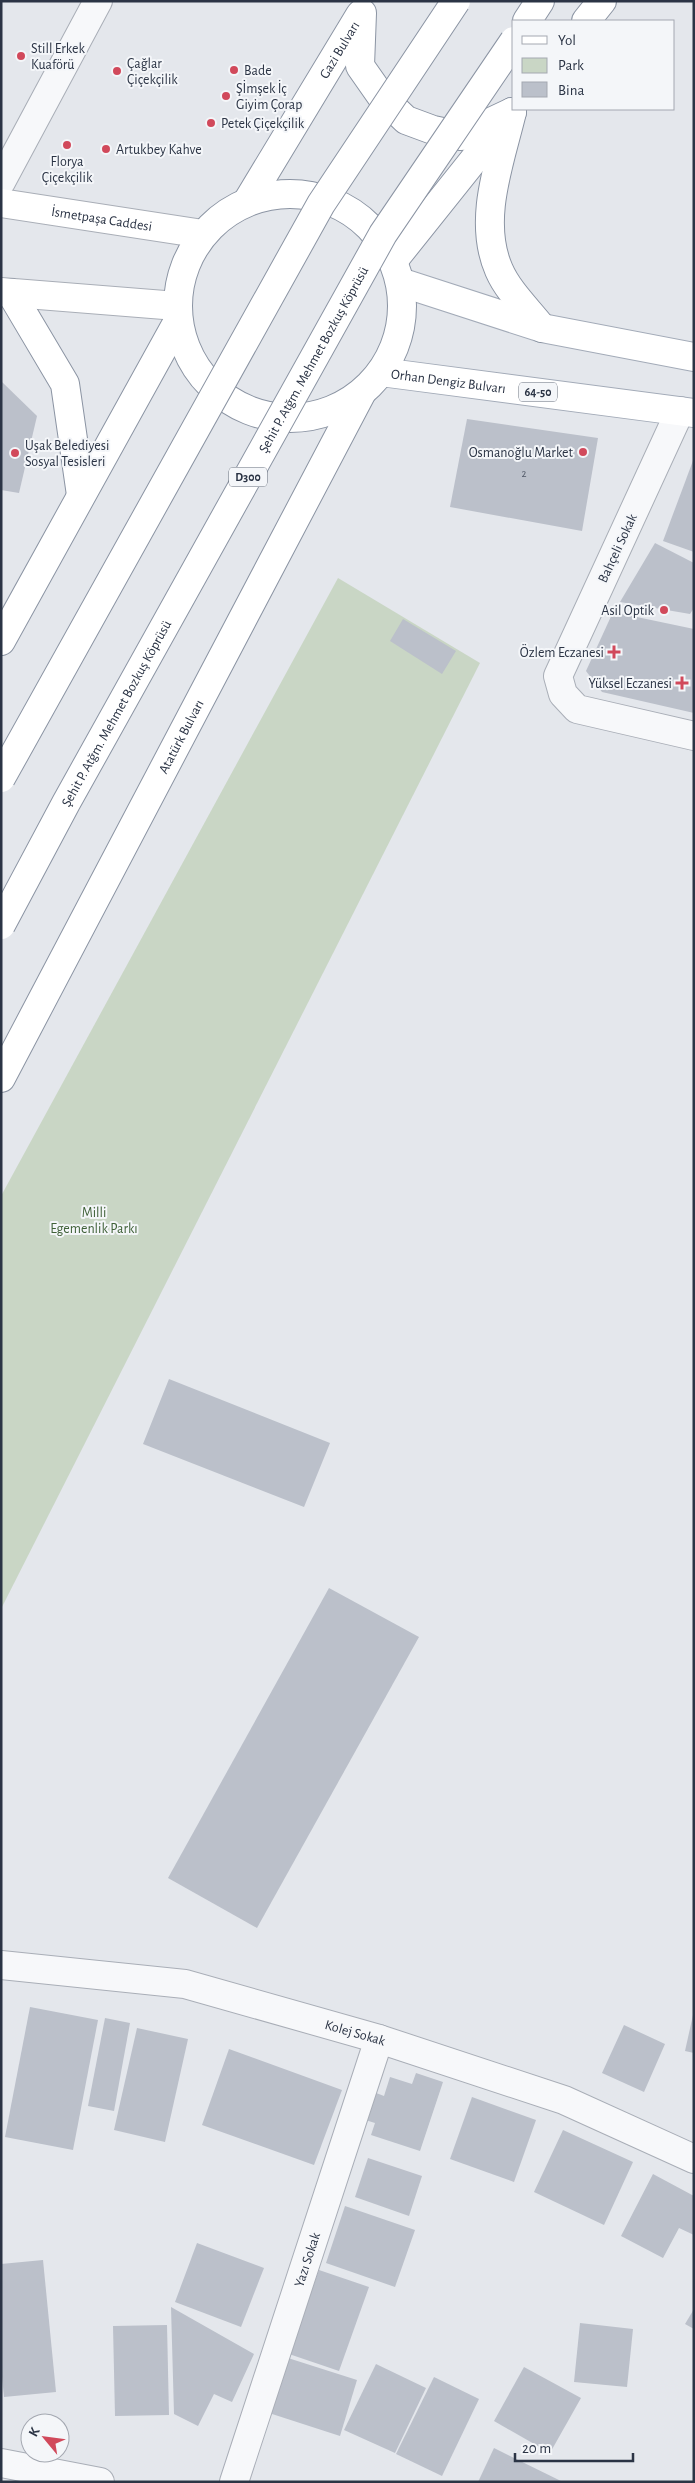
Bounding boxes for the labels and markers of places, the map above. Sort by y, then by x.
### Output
place label: Still Erkek Kuaförü [31,42,85,72]
marker: Still Erkek Kuaförü [15,50,27,62]
place label: Çağlar Çiçekçilik [127,57,178,87]
marker: Bade [228,64,240,76]
place label: Bade [244,64,272,78]
marker: Çağlar Çiçekçilik [111,65,123,77]
place label: Şİmşek İç Giyim Çorap [236,79,302,112]
marker: Şİmşek İç Giyim Çorap [220,90,232,102]
marker: Petek Çiçekçilik [205,117,217,129]
place label: Petek Çiçekçilik [221,117,305,131]
marker: Florya Çiçekçilik [61,139,73,151]
marker: Artukbey Kahve [100,143,112,155]
place label: Artukbey Kahve [116,143,202,157]
place label: Florya Çiçekçilik [42,155,93,185]
place label: Uşak Belediyesi Sosyal Tesisleri [25,439,109,469]
place label: Osmanoğlu Market [469,446,574,460]
marker: Osmanoğlu Market [577,446,589,458]
marker: Uşak Belediyesi Sosyal Tesisleri [9,447,21,459]
place label: Asil Optik [601,604,655,618]
marker: Asil Optik [658,604,670,616]
place label: Özlem Eczanesi [520,643,604,660]
marker: Özlem Eczanesi [608,646,620,658]
place label: Yüksel Eczanesi [588,677,672,691]
marker: Yüksel Eczanesi [676,677,688,689]

